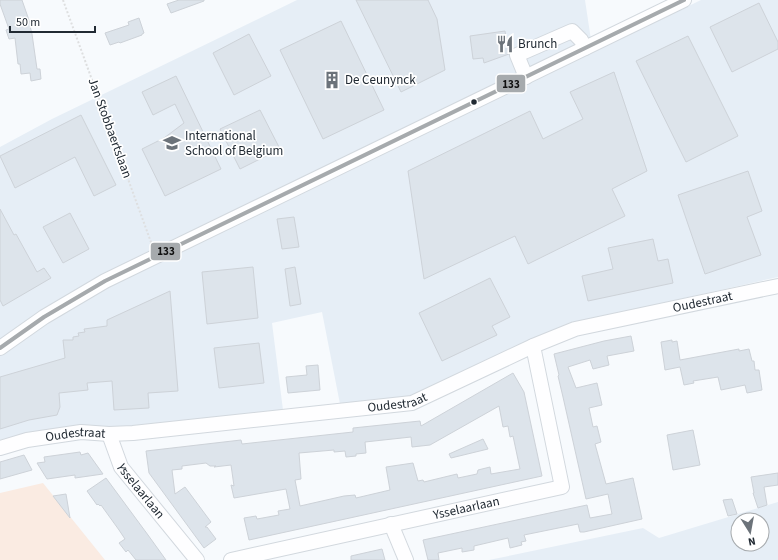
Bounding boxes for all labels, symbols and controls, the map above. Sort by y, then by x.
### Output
scale bar [10,8,95,34]
text: 50 m [16,14,40,31]
restaurant icon: Brunch [495,34,515,54]
place label: Brunch [518,35,557,53]
building icon: De Ceunynck [322,70,342,90]
place label: De Ceunynck [345,71,416,89]
line badge: 133 [496,74,526,93]
street label: Jan Stobbaertslaan [84,75,136,181]
text: 133 [502,77,520,92]
unlabelled marker [469,97,479,107]
place label: International School of Belgium [185,127,283,160]
school or university icon: International School of Belgium [162,133,182,153]
line badge: 133 [150,242,181,261]
text: 133 [157,244,175,259]
street label: Oudestraat [671,287,735,317]
street label: Oudestraat [367,388,431,417]
street label: Oudestraat [44,423,107,446]
street label: Ysselaarlaan [111,460,169,523]
street label: Ysselaarlaan [430,492,501,524]
north arrow [730,512,770,552]
text: N [747,533,757,549]

